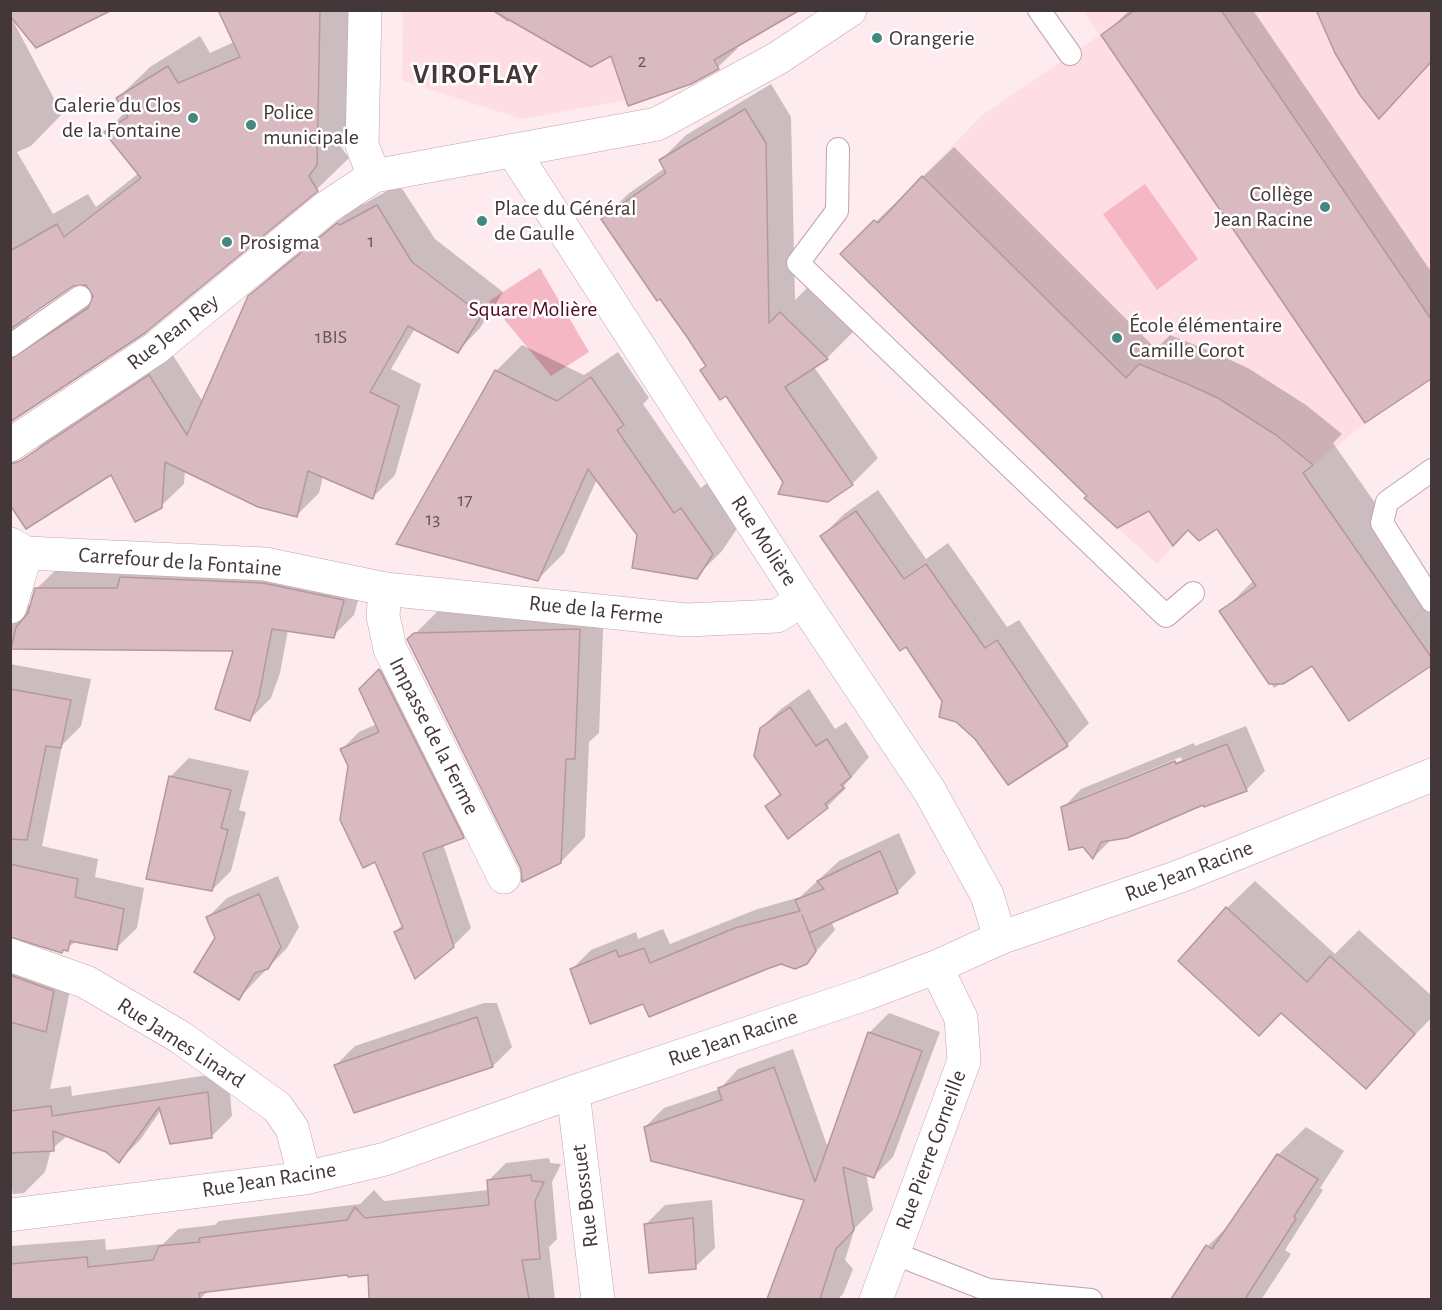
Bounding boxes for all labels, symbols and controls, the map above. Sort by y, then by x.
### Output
place label: Orangerie [889,25,975,51]
marker: Orangerie [870,31,884,45]
house number: 2 [637,49,647,73]
district label: VIROFLAY [413,58,539,92]
place label: Galerie du Clos de la Fontaine [54,92,181,144]
place label: Police municipale [263,99,359,150]
marker: Galerie du Clos de la Fontaine [186,111,200,125]
marker: Police municipale [244,118,258,132]
place label: Collège Jean Racine [1214,181,1313,232]
place label: Place du Général de Gaulle [494,195,636,246]
marker: Collège Jean Racine [1318,200,1332,214]
marker: Place du Général de Gaulle [475,214,489,228]
place label: Prosigma [239,229,320,255]
house number: 1 [368,229,374,253]
marker: Prosigma [220,235,234,249]
street label: Rue Jean Rey [122,288,224,376]
park label: Square Molière [468,296,598,322]
place label: École élémentaire Camille Corot [1129,312,1282,364]
house number: 1BIS [315,325,347,349]
marker: École élémentaire Camille Corot [1110,331,1124,345]
house number: 17 [457,488,473,512]
street label: Rue Molière [725,491,803,591]
house number: 13 [425,507,441,531]
street label: Carrefour de la Fontaine [78,542,282,582]
street label: Rue de la Ferme [528,590,664,630]
street label: Impasse de la Ferme [383,653,485,819]
street label: Rue Jean Racine [1121,834,1257,908]
street label: Rue James Linard [112,992,250,1094]
street label: Rue Jean Racine [665,1003,801,1073]
street label: Rue Pierre Corneille [890,1066,972,1234]
street label: Rue Bossuet [566,1143,604,1249]
street label: Rue Jean Racine [200,1156,338,1204]

